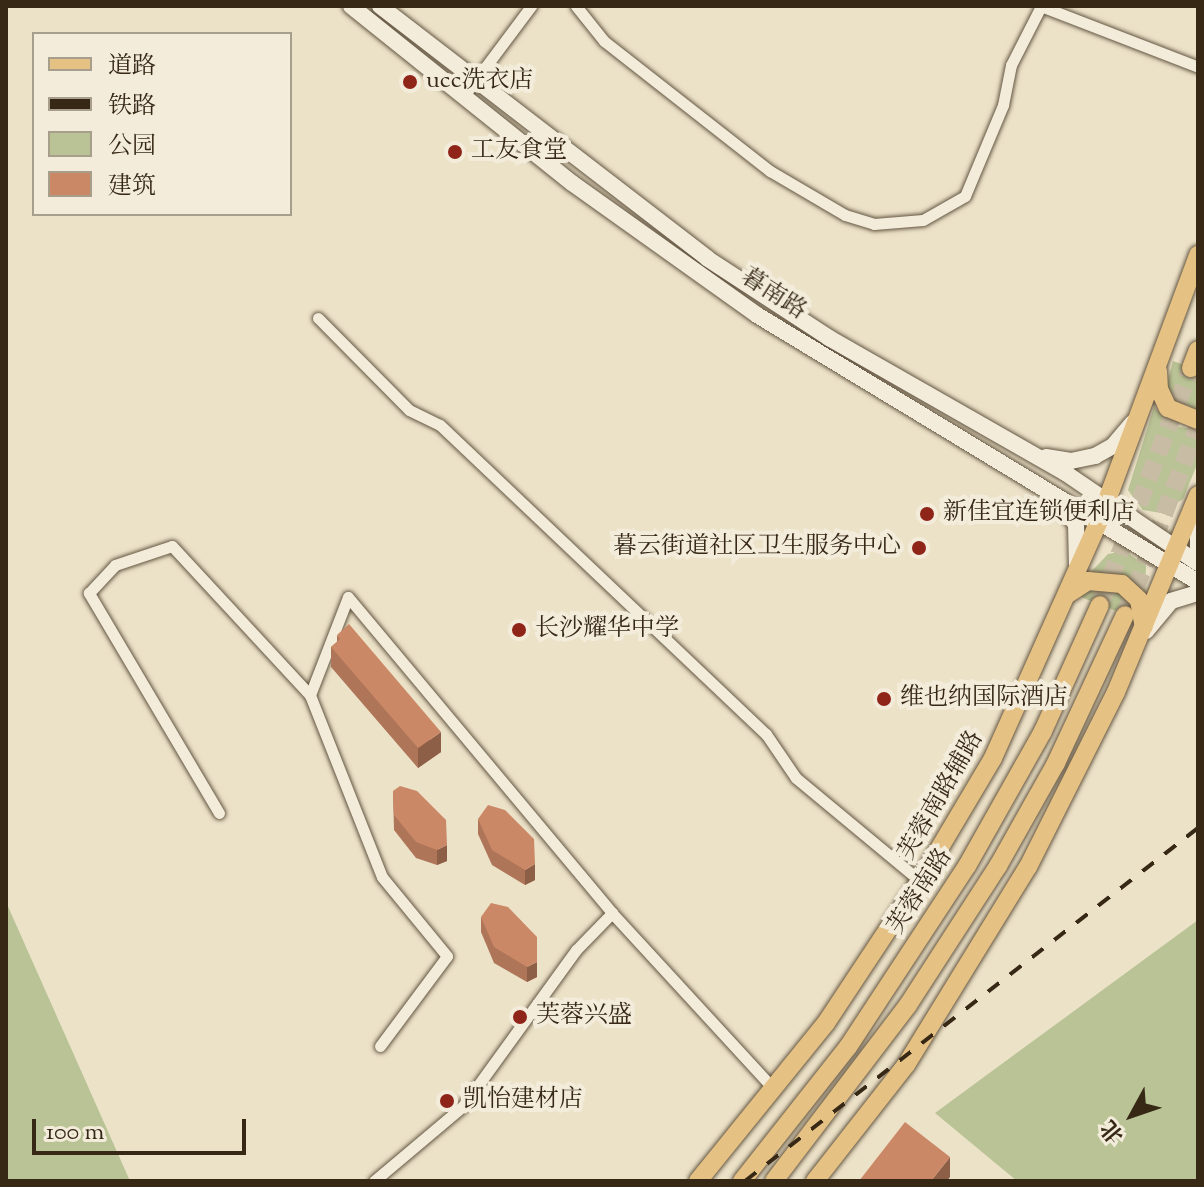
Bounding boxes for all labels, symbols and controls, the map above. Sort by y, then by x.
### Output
legend [32,32,292,216]
text: 道路 [108,50,156,84]
place label: ucc洗衣店 [426,68,534,96]
marker: ucc洗衣店 [401,73,419,91]
text: 铁路 [108,90,156,124]
text: 公园 [108,130,156,164]
place label: 工友食堂 [471,138,567,166]
marker: 工友食堂 [446,143,464,161]
text: 建筑 [108,170,156,204]
street label: 暮南路 [735,263,811,327]
place label: 新佳宜连锁便利店 [943,500,1135,528]
marker: 新佳宜连锁便利店 [918,505,936,523]
place label: 暮云街道社区卫生服务中心 [613,534,901,562]
marker: 暮云街道社区卫生服务中心 [908,537,930,559]
place label: 长沙耀华中学 [535,616,679,644]
marker: 长沙耀华中学 [510,621,528,639]
place label: 维也纳国际酒店 [900,685,1068,713]
marker: 维也纳国际酒店 [875,690,893,708]
street label: 芙蓉南路辅路 [894,726,990,866]
street label: 芙蓉南路 [883,844,959,940]
place label: 芙蓉兴盛 [536,1003,632,1031]
marker: 芙蓉兴盛 [511,1008,529,1026]
north arrow [1092,1075,1172,1155]
place label: 凯怡建材店 [463,1087,583,1115]
marker: 凯怡建材店 [438,1092,456,1110]
scale bar [36,1103,250,1153]
text: 北 [1094,1112,1133,1149]
text: 100 m [46,1116,104,1150]

